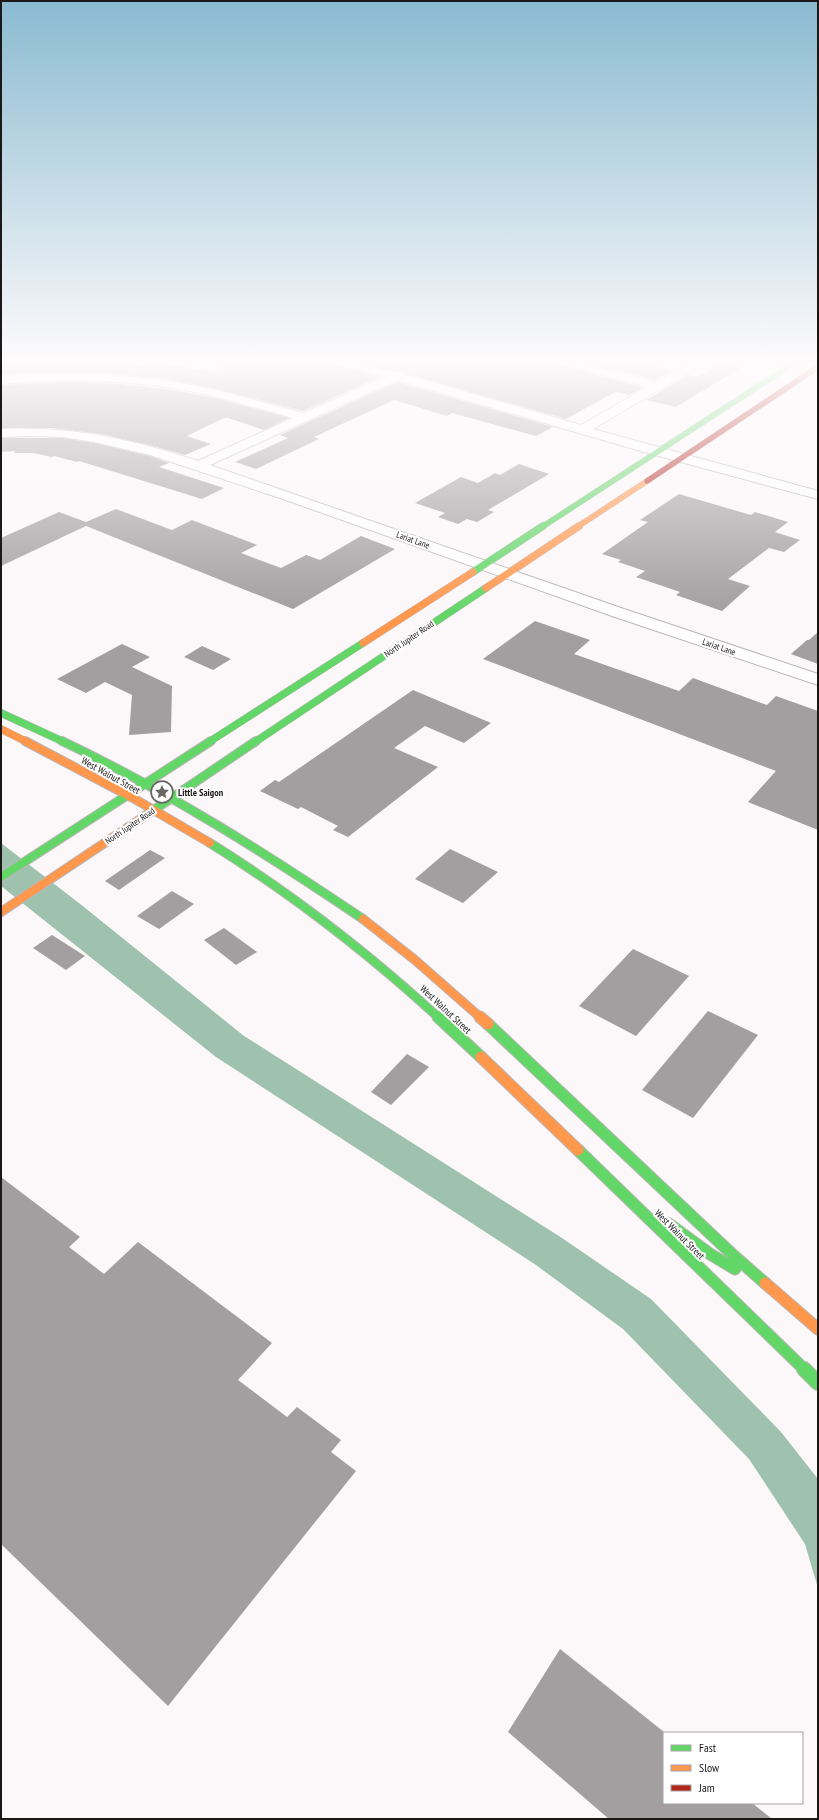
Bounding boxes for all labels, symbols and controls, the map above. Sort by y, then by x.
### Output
street label: Lariat Lane [395,528,432,551]
street label: North Jupiter Road [382,618,436,659]
street label: Lariat Lane [701,636,738,657]
street label: West Walnut Street [79,754,143,797]
place icon: Little Saigon [149,779,175,805]
place label: Little Saigon [178,786,224,799]
street label: North Jupiter Road [103,805,157,846]
street label: West Walnut Street [417,982,474,1037]
street label: West Walnut Street [652,1207,708,1262]
legend [663,1732,803,1804]
text: Fast [699,1740,717,1755]
text: Slow [699,1760,720,1775]
text: Jam [698,1780,715,1795]

